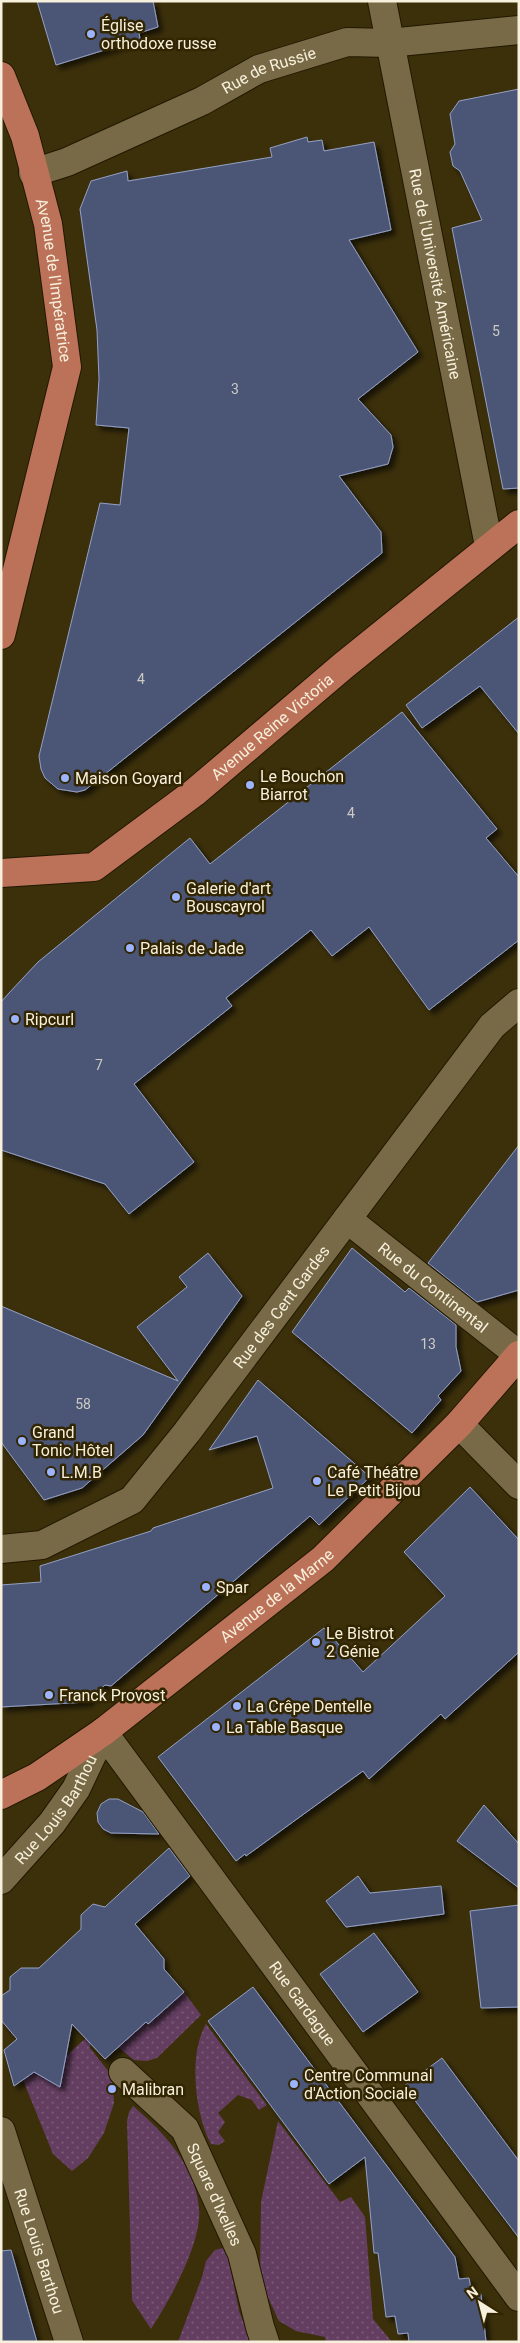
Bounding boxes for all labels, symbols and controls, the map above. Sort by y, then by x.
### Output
place label: Église orthodoxe russe [101,16,217,53]
marker: Église orthodoxe russe [85,28,97,40]
street label: Rue de Russie [219,43,318,98]
street label: Rue de l'Université Américaine [405,167,465,381]
street label: Avenue de l'Impératrice [32,196,75,363]
house number: 5 [492,323,500,339]
house number: 3 [231,381,239,397]
street label: Avenue Reine Victoria [207,670,337,784]
house number: 4 [137,671,145,687]
place label: Le Bouchon Biarrot [260,767,344,804]
place label: Maison Goyard [75,769,182,788]
marker: Maison Goyard [59,772,71,784]
marker: Le Bouchon Biarrot [244,779,256,791]
house number: 4 [347,805,355,821]
place label: Galerie d'art Bouscayrol [186,879,271,916]
marker: Galerie d'art Bouscayrol [170,891,182,903]
place label: Palais de Jade [140,939,244,958]
marker: Palais de Jade [124,942,136,954]
place label: Ripcurl [25,1010,74,1029]
marker: Ripcurl [9,1013,21,1025]
house number: 7 [95,1057,103,1073]
street label: Rue du Continental [374,1238,492,1337]
street label: Rue des Cent Gardes [229,1242,334,1372]
house number: 13 [420,1336,436,1352]
house number: 58 [75,1396,91,1412]
place label: Grand Tonic Hôtel [32,1423,113,1460]
marker: Grand Tonic Hôtel [16,1435,28,1447]
place label: L.M.B [61,1463,102,1482]
place label: Café Théâtre Le Petit Bijou [327,1463,421,1500]
marker: L.M.B [45,1466,57,1478]
marker: Café Théâtre Le Petit Bijou [311,1475,323,1487]
street label: Avenue de la Marne [216,1545,338,1647]
place label: Spar [216,1578,249,1597]
marker: Spar [200,1581,212,1593]
place label: Le Bistrot 2 Génie [326,1624,394,1661]
marker: Le Bistrot 2 Génie [310,1636,322,1648]
place label: Franck Provost [59,1686,165,1705]
marker: Franck Provost [43,1689,55,1701]
place label: La Crêpe Dentelle [247,1697,372,1716]
marker: La Crêpe Dentelle [231,1700,243,1712]
place label: La Table Basque [226,1718,343,1737]
marker: La Table Basque [210,1721,222,1733]
street label: Rue Louis Barthou [11,1752,101,1868]
street label: Rue Gardague [265,1958,340,2049]
place label: Centre Communal d'Action Sociale [304,2066,433,2103]
marker: Centre Communal d'Action Sociale [288,2078,300,2090]
place label: Malibran [122,2080,184,2099]
marker: Malibran [106,2083,118,2095]
street label: Square d'Ixelles [183,2140,246,2249]
street label: Rue Louis Barthou [10,2186,68,2316]
north arrow [455,2278,505,2328]
text: N [464,2283,481,2302]

